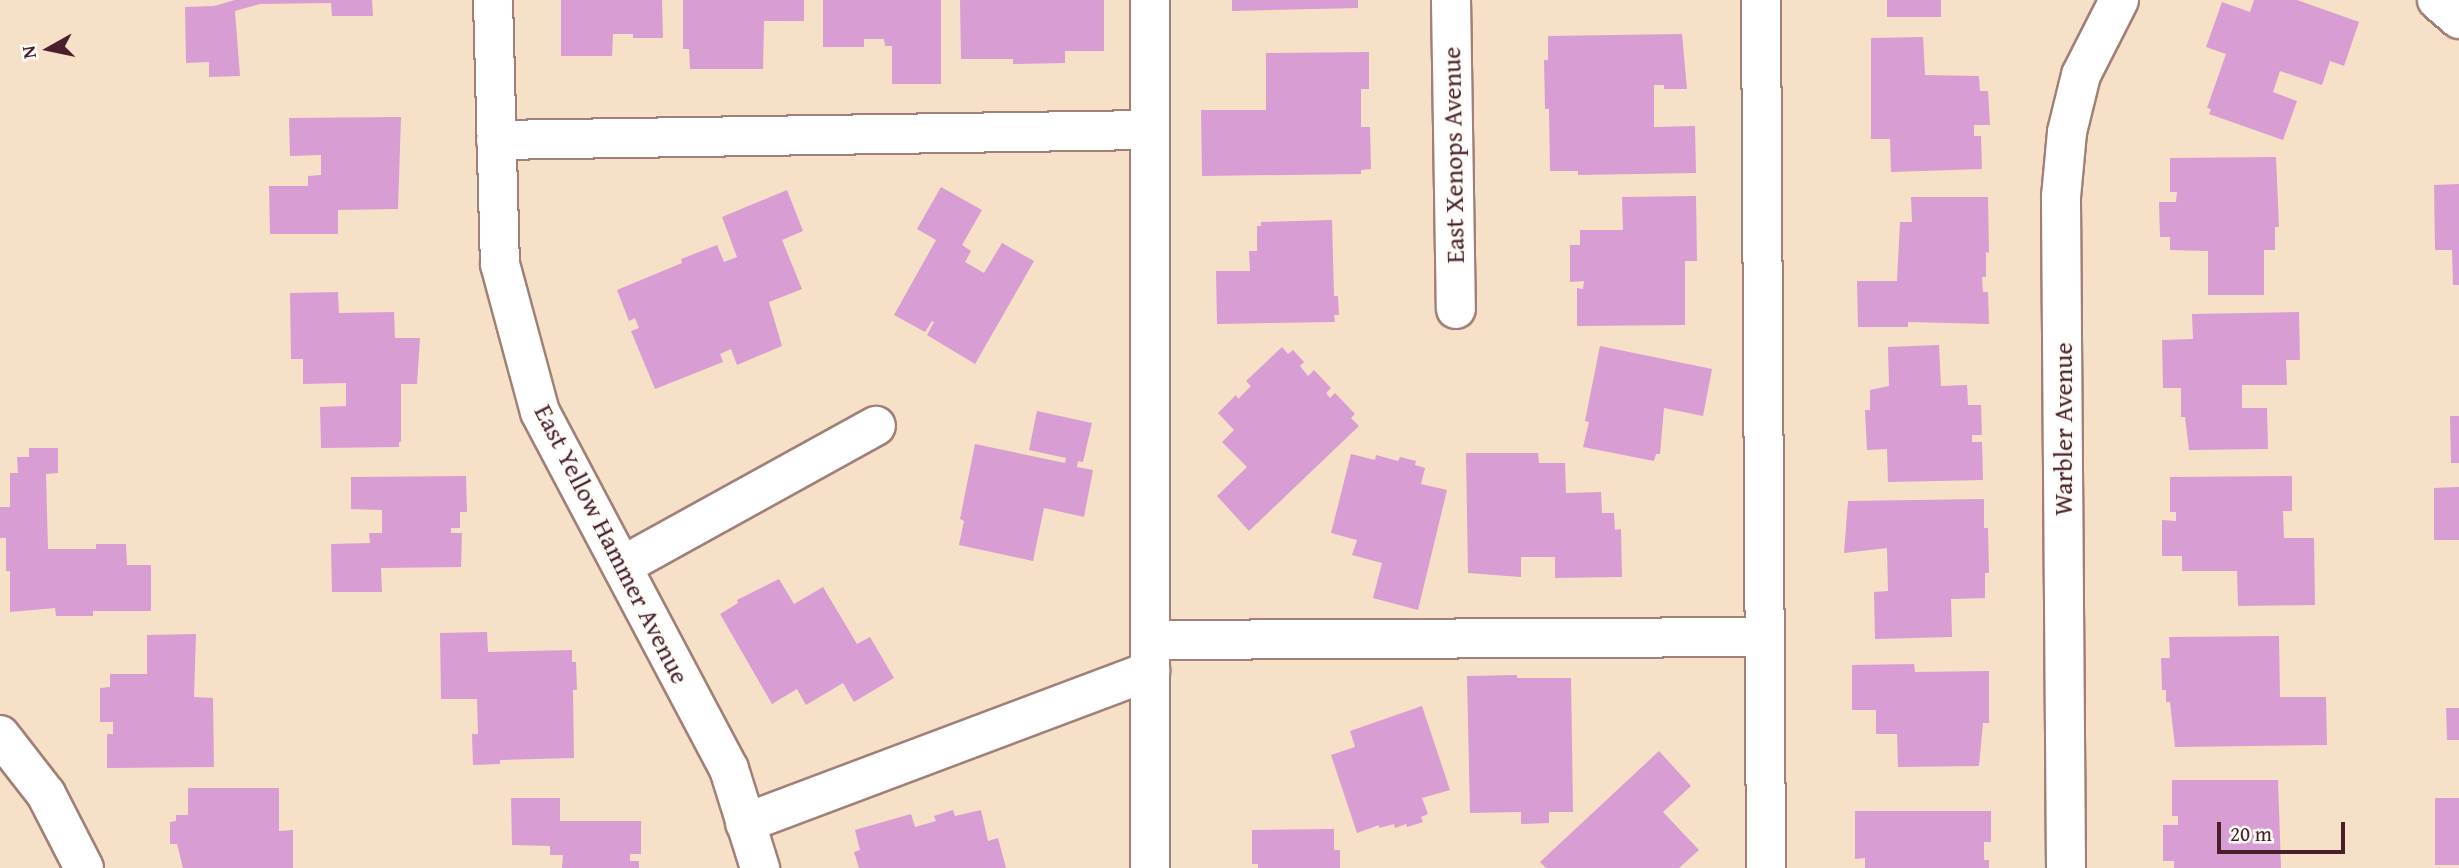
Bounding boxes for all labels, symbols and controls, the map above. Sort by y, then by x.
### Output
north arrow [14,14,84,84]
text: N [13,44,43,61]
street label: East Xenops Avenue [1436,46,1470,264]
street label: Warbler Avenue [2047,342,2079,516]
street label: East Yellow Hammer Avenue [528,399,696,689]
scale bar [2221,808,2349,852]
text: 20 m [2230,818,2272,849]

